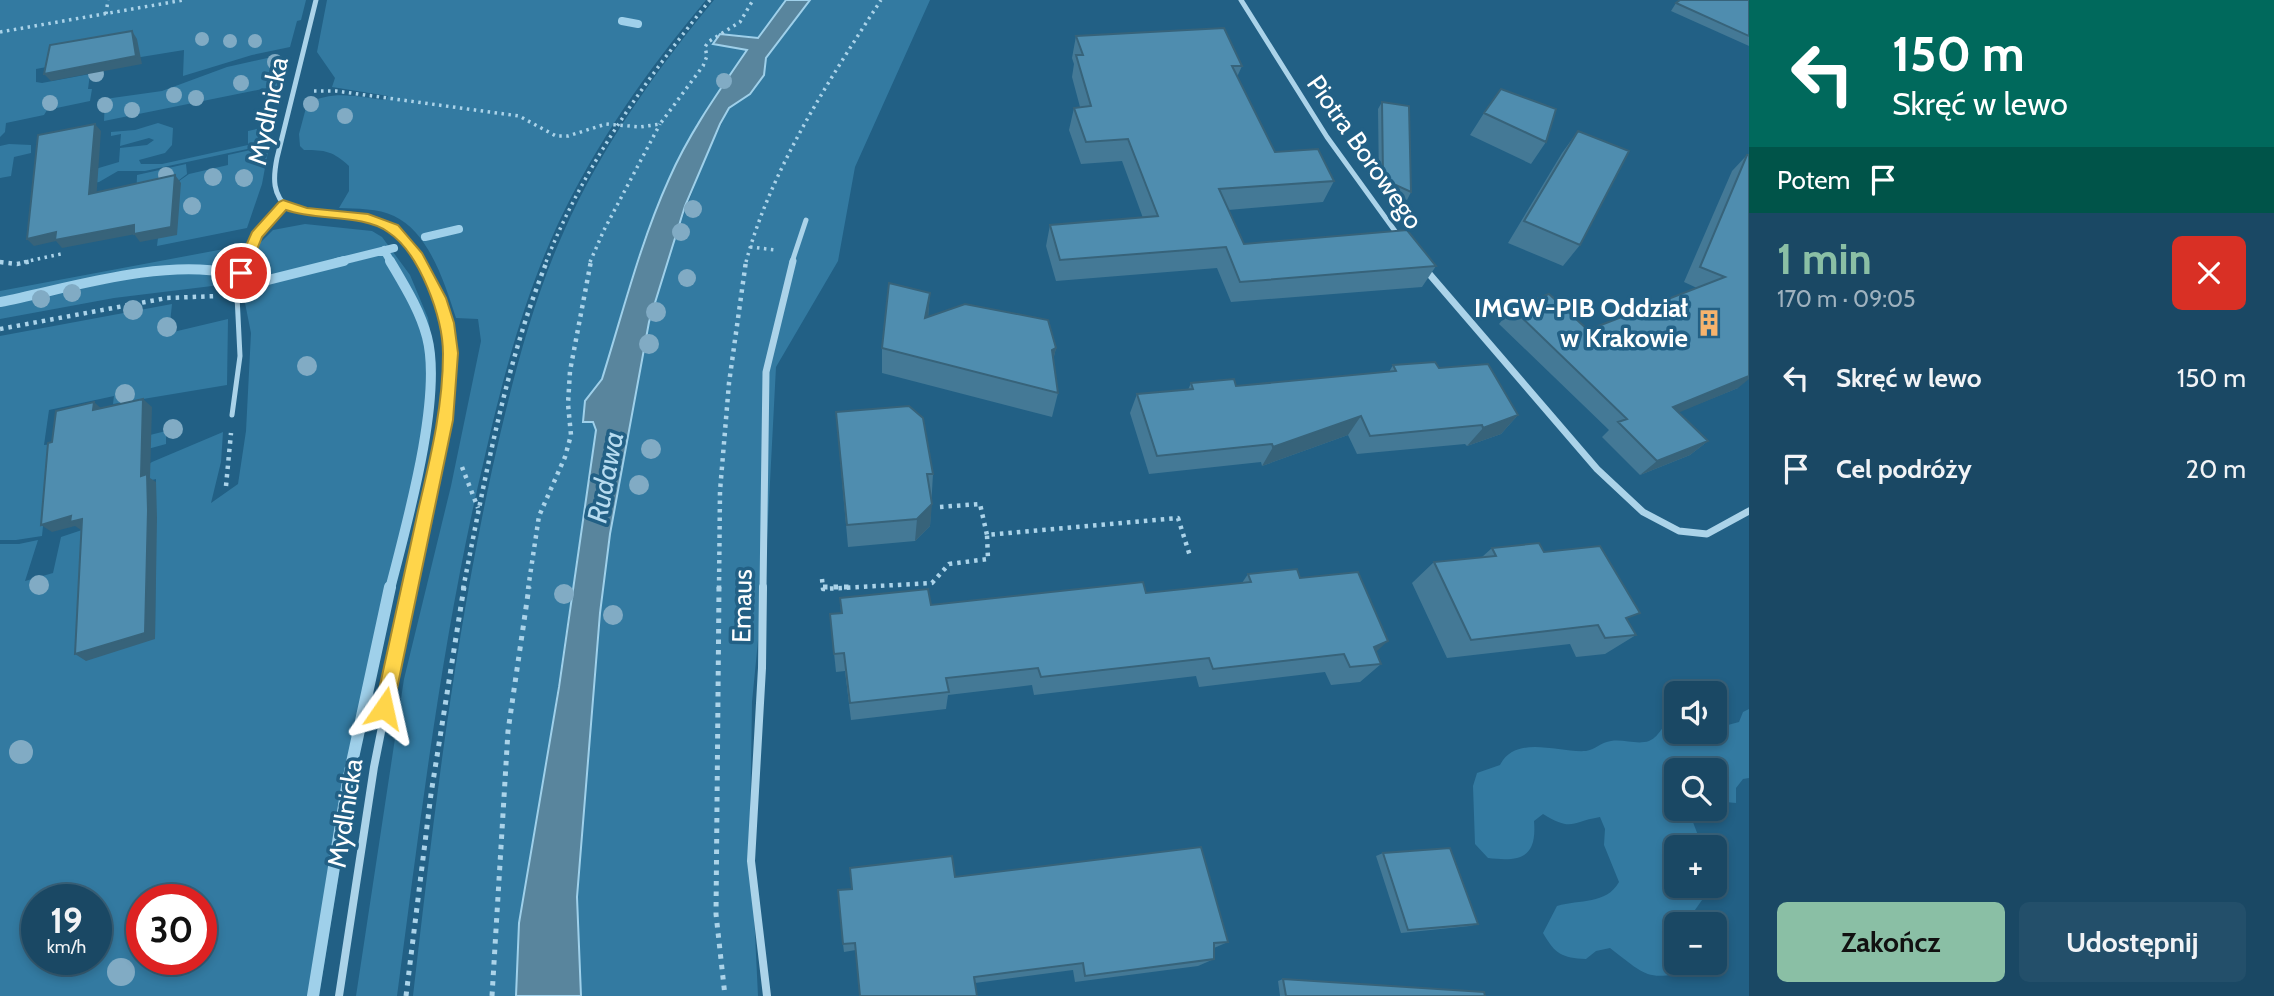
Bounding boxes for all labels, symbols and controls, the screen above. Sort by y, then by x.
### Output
text: 150 m [1892,24,2025,83]
icon: left [1777,28,1868,119]
street label: Mydlnicka [241,53,295,168]
street label: Piotra Borowego [1300,69,1430,235]
text: Skręć w lewo [1892,84,2068,123]
icon: arrive [1864,161,1902,199]
text: Potem [1777,164,1850,196]
text: 1 min [1777,233,1872,285]
button: close [2172,236,2246,310]
pin [211,243,271,303]
icon: arrive [222,254,260,292]
text: 170 m · 09:05 [1777,285,1915,313]
place label: IMGW-PIB Oddział w Krakowie [1474,292,1688,354]
building icon: IMGW-PIB Oddział w Krakowie [1694,308,1724,338]
icon: left [1777,359,1815,397]
text: Skręć w lewo [1836,362,1982,394]
text: 150 m [2177,362,2246,394]
water label: Rudawa [580,428,630,526]
icon: arrive [1777,450,1815,488]
text: Cel podróży [1836,453,1972,485]
text: 20 m [2186,453,2246,485]
street label: Emaus [725,569,759,643]
position arrow [347,671,421,745]
map controls [1664,681,1727,975]
button: sound [1664,681,1727,744]
street label: Mydlnicka [321,756,369,870]
button: search [1664,758,1727,821]
button: + [1664,835,1727,898]
speed limit sign: 30 [126,884,217,975]
text: 19 [50,899,83,942]
button: Zakończ [1777,902,2005,982]
button: Udostępnij [2019,902,2246,982]
button: − [1664,912,1727,975]
text: km/h [47,936,86,958]

